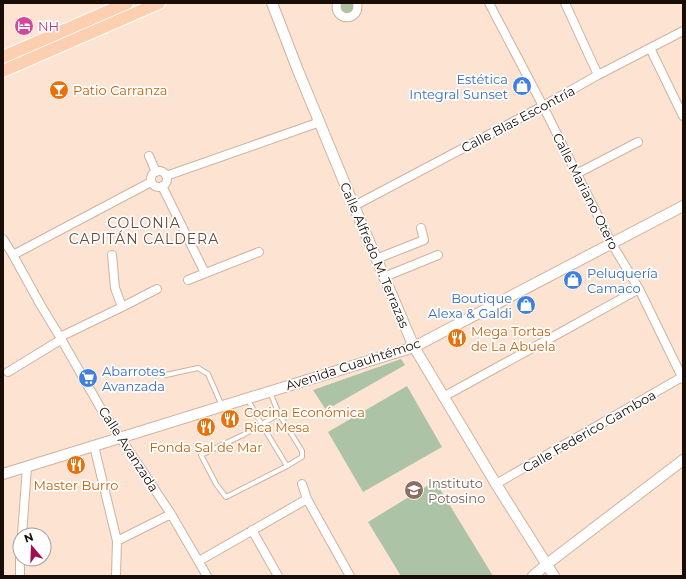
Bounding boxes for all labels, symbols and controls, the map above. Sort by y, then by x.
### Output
hotel icon: NH [13,15,35,37]
place label: NH [38,18,59,34]
place label: Estética Integral Sunset [409,71,508,102]
shop icon: Estética Integral Sunset [511,75,533,97]
bar icon: Patio Carranza [48,79,70,101]
place label: Patio Carranza [73,82,168,98]
street label: Calle Blas Escontría [458,82,578,156]
street label: Calle Mariano Otero [550,130,622,252]
street label: Calle Alfredo M. Terrazas [337,180,413,330]
district label: COLONIA CAPITÁN CALDERA [69,214,219,248]
place label: Peluquería Camaco [587,265,658,296]
shop icon: Peluquería Camaco [562,269,584,291]
place label: Boutique Alexa & Galdi [428,290,512,321]
shop icon: Boutique Alexa & Galdi [515,294,537,316]
place label: Mega Tortas de La Abuela [471,323,556,354]
restaurant icon: Mega Tortas de La Abuela [446,327,468,349]
street label: Avenida Cuauhtémoc [284,335,422,393]
place label: Abarrotes Avanzada [102,363,165,394]
supermarket icon: Abarrotes Avanzada [77,367,99,389]
street label: Calle Federico Gamboa [520,386,658,476]
street label: Calle Avanzada [96,404,162,494]
place label: Cocina Económica Rica Mesa [244,404,365,435]
restaurant icon: Cocina Económica Rica Mesa [219,408,241,430]
restaurant icon: Fonda Sal de Mar [195,416,217,438]
place label: Fonda Sal de Mar [150,439,262,455]
restaurant icon: Master Burro [65,454,87,476]
place label: Instituto Potosino [428,475,485,506]
place label: Master Burro [34,477,118,493]
school or university icon: Instituto Potosino [403,479,425,501]
north arrow [12,527,52,567]
text: N [22,529,35,546]

